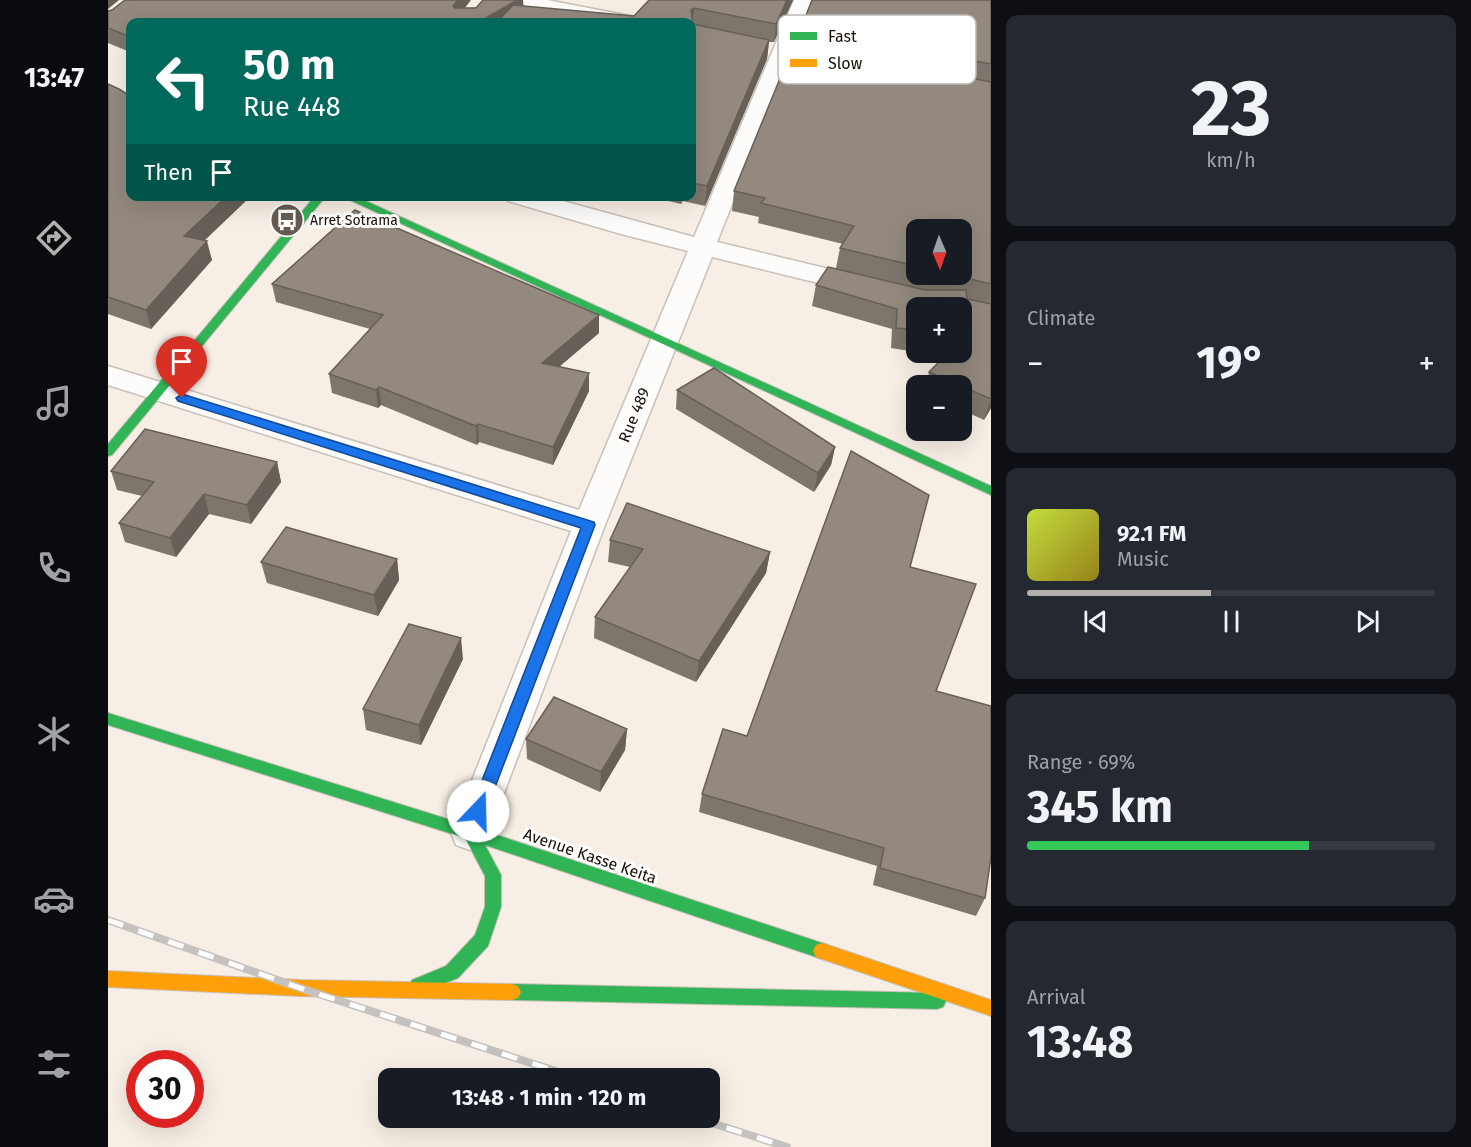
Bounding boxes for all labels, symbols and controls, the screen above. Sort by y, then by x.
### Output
legend [778,15,976,84]
text: Fast [828,27,857,46]
text: 50 m [243,40,336,90]
icon: left [144,42,222,120]
text: Slow [828,54,863,73]
text: 13:47 [24,62,84,94]
text: 23 [1191,62,1271,156]
text: Rue 448 [243,91,341,123]
text: km/h [1206,148,1256,172]
icon: arrive [205,156,238,189]
text: Then [144,159,193,186]
bus stop icon: Arret Sotrama [269,202,305,238]
place label: Arret Sotrama [310,212,398,229]
icon: directions [33,217,75,259]
north arrow [906,219,972,285]
map controls [906,219,972,441]
button: + [906,297,972,363]
text: Climate [1027,306,1095,330]
pin [156,336,207,398]
text: 19° [1196,336,1266,390]
text: − [1027,344,1044,384]
text: + [1419,344,1435,384]
icon: arrive [165,345,198,378]
button: − [906,375,972,441]
icon: music [33,382,75,424]
street label: Rue 489 [614,385,654,445]
text: 92.1 FM [1117,520,1186,547]
icon: phone [33,547,75,589]
text: Music [1117,547,1169,571]
icon: previous [1079,605,1112,638]
icon: pause [1215,605,1248,638]
icon: next [1351,605,1384,638]
icon: climate [33,713,75,755]
text: Range · 69% [1027,750,1135,774]
position arrow [446,779,510,843]
text: 345 km [1027,780,1173,834]
street label: Avenue Kasse Keita [521,824,659,888]
icon: car [33,878,75,920]
text: Arrival [1027,985,1086,1009]
text: 13:48 [1027,1015,1133,1069]
icon: filters [33,1043,75,1085]
speed limit sign: 30 [126,1050,204,1128]
text: 13:48 · 1 min · 120 m [452,1084,646,1111]

